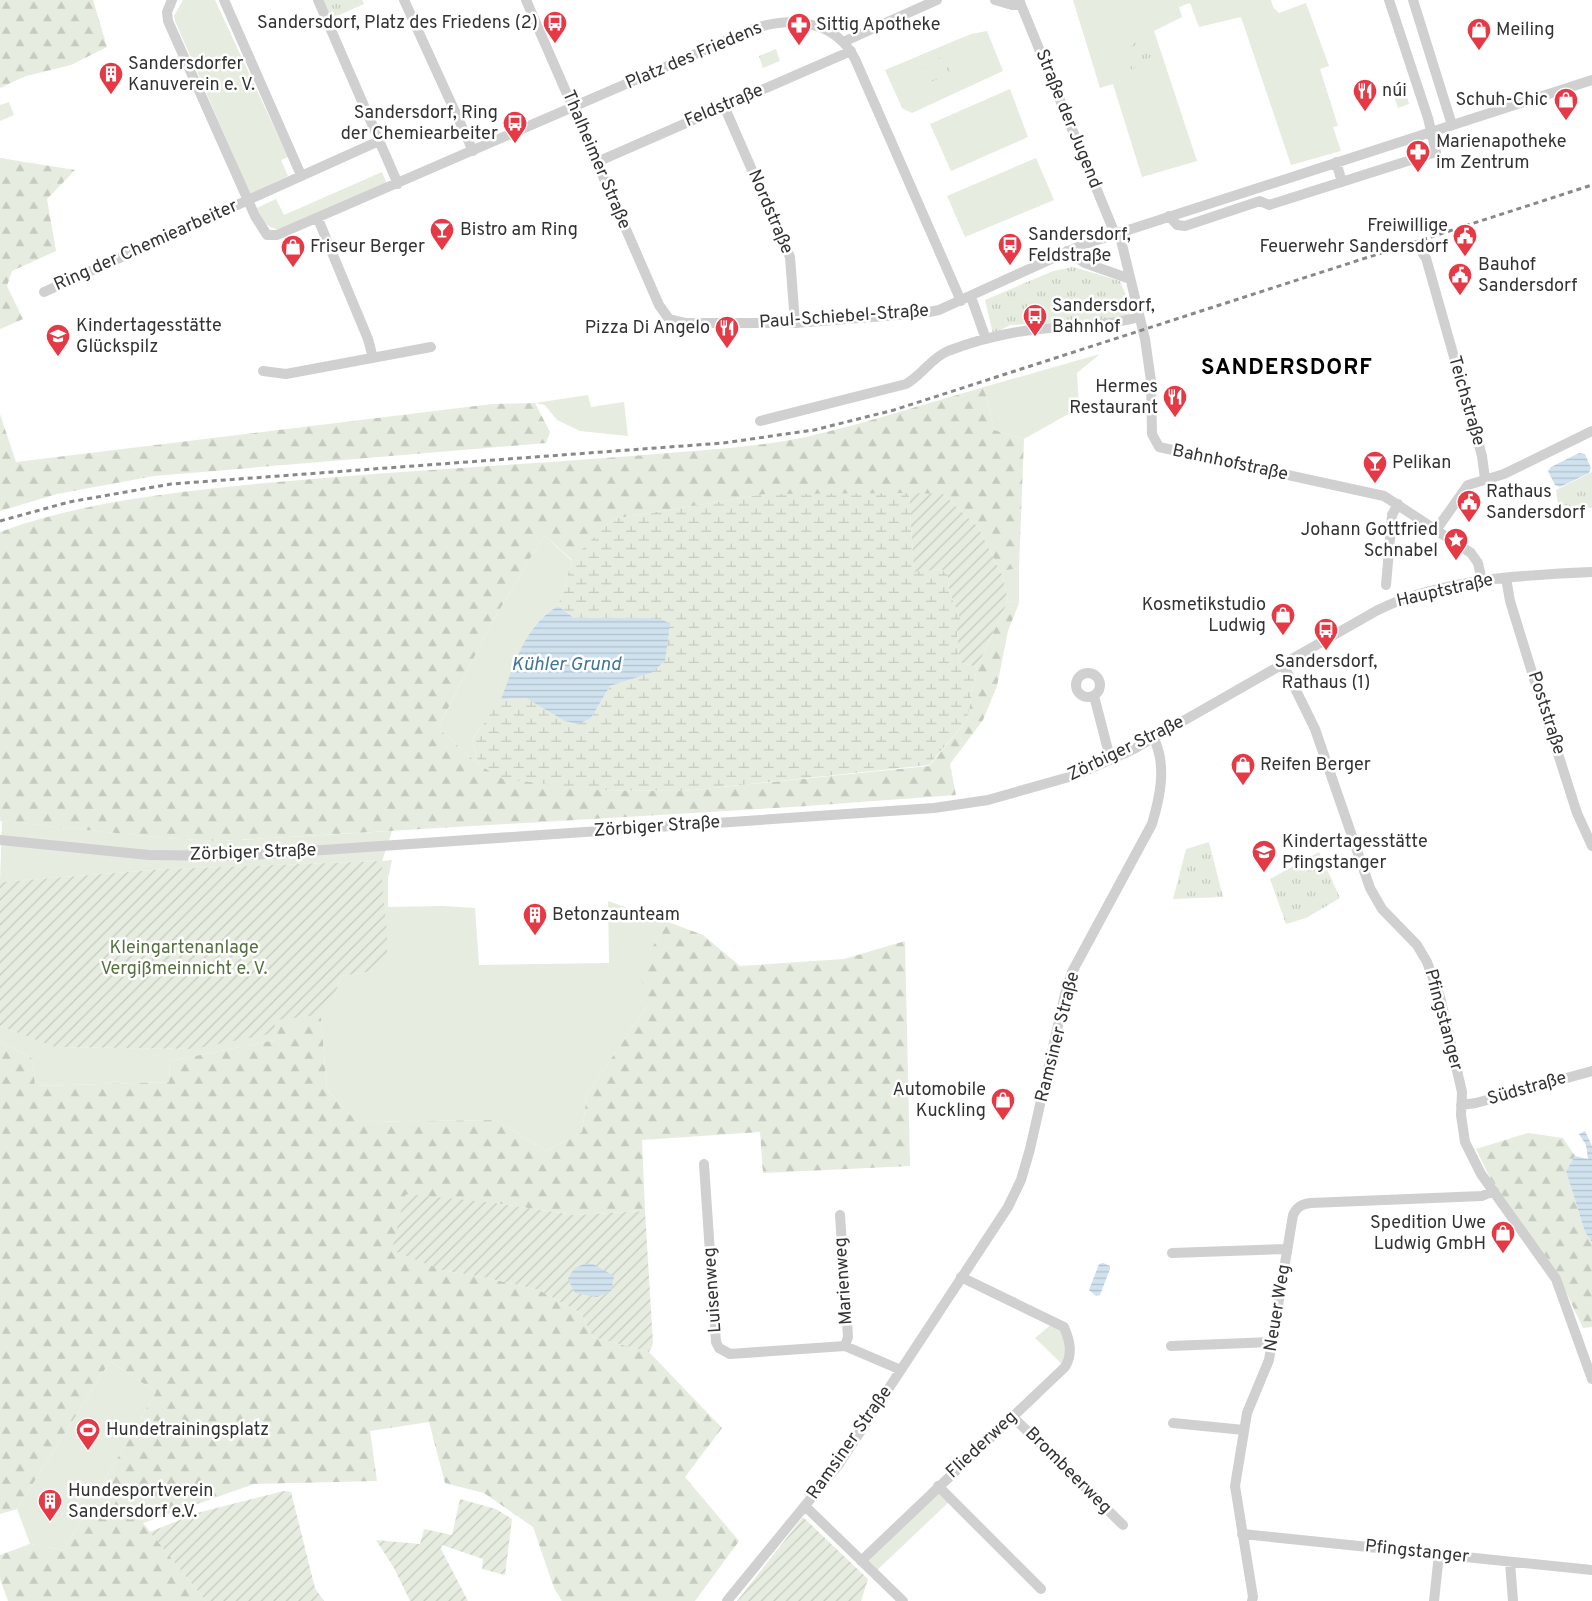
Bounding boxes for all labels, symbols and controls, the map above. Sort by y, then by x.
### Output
bus stop icon: Sandersdorf, Platz des Friedens (2) [542,10,568,44]
place label: Sandersdorf, Platz des Friedens (2) [257,12,538,35]
pharmacy icon: Sittig Apotheke [786,12,812,46]
place label: Sittig Apotheke [816,14,940,37]
street label: Platz des Friedens [622,17,766,95]
shop icon: Meiling [1466,17,1492,51]
place label: Meiling [1496,19,1555,42]
street label: Straße der Jugend [1030,46,1106,192]
place label: Sandersdorfer Kanuverein e. V. [128,53,255,97]
building icon: Sandersdorfer Kanuverein e. V. [98,61,124,95]
restaurant icon: núi [1352,78,1378,112]
street label: Feldstraße [681,79,767,133]
place label: núi [1382,80,1407,103]
street label: Thalheimer Straße [556,87,636,233]
shop icon: Schuh-Chic [1553,87,1579,121]
place label: Schuh-Chic [1456,89,1548,112]
place label: Sandersdorf, Ring der Chemiearbeiter [341,102,498,146]
bus stop icon: Sandersdorf, Ring der Chemiearbeiter [502,110,528,144]
place label: Marienapotheke im Zentrum [1436,131,1566,175]
pharmacy icon: Marienapotheke im Zentrum [1405,139,1431,173]
street label: Nordstraße [742,166,798,258]
street label: Ring der Chemiearbeiter [51,195,241,297]
place label: Freiwillige Feuerwehr Sandersdorf [1260,215,1448,259]
bar icon: Bistro am Ring [429,217,455,251]
place label: Bistro am Ring [460,219,578,242]
public building icon: Freiwillige Feuerwehr Sandersdorf [1452,223,1478,257]
place label: Sandersdorf, Feldstraße [1028,224,1131,268]
bus stop icon: Sandersdorf, Feldstraße [997,232,1023,266]
shop icon: Friseur Berger [280,234,306,268]
place label: Friseur Berger [310,236,425,259]
place label: Bauhof Sandersdorf [1478,254,1577,298]
public building icon: Bauhof Sandersdorf [1447,262,1473,296]
place label: Sandersdorf, Bahnhof [1052,295,1155,339]
street label: Paul-Schiebel-Straße [758,300,930,334]
bus stop icon: Sandersdorf, Bahnhof [1022,303,1048,337]
place label: Kindertagesstätte Glückspilz [76,315,222,359]
restaurant icon: Pizza Di Angelo [714,315,740,349]
place label: Pizza Di Angelo [585,317,710,340]
school or university icon: Kindertagesstätte Glückspilz [45,323,71,357]
street label: Teichstraße [1442,353,1490,449]
district label: SANDERSDORF [1201,355,1373,382]
place label: Hermes Restaurant [1069,376,1158,420]
restaurant icon: Hermes Restaurant [1162,384,1188,418]
street label: Bahnhofstraße [1170,439,1290,487]
bar icon: Pelikan [1362,450,1388,484]
place label: Pelikan [1392,452,1451,475]
place label: Rathaus Sandersdorf [1486,481,1585,525]
public building icon: Rathaus Sandersdorf [1456,489,1482,523]
place label: Johann Gottfried Schnabel [1300,519,1438,563]
place icon: Johann Gottfried Schnabel [1443,527,1469,561]
street label: Hauptstraße [1394,569,1496,613]
place label: Kosmetikstudio Ludwig [1142,594,1266,638]
shop icon: Kosmetikstudio Ludwig [1270,602,1296,636]
bus stop icon: Sandersdorf, Rathaus (1) [1313,617,1339,651]
place label: Sandersdorf, Rathaus (1) [1275,651,1377,695]
water label: Kühler Grund [511,653,622,677]
street label: Poststraße [1522,668,1570,758]
street label: Zörbiger Straße [1064,711,1188,787]
shop icon: Reifen Berger [1230,752,1256,786]
place label: Reifen Berger [1260,754,1371,777]
street label: Zörbiger Straße [593,811,721,843]
place label: Kindertagesstätte Pfingstanger [1282,831,1428,875]
street label: Zörbiger Straße [189,839,317,867]
school or university icon: Kindertagesstätte Pfingstanger [1251,839,1277,873]
building icon: Betonzaunteam [522,902,548,936]
place label: Betonzaunteam [552,904,680,927]
park label: Kleingartenanlage Vergißmeinnicht e. V. [100,937,268,981]
street label: Pfingstanger [1418,967,1468,1073]
street label: Ramsiner Straße [1031,969,1085,1105]
street label: Südstraße [1485,1067,1569,1111]
place label: Automobile Kuckling [893,1079,986,1123]
shop icon: Automobile Kuckling [990,1087,1016,1121]
place label: Spedition Uwe Ludwig GmbH [1370,1212,1486,1256]
shop icon: Spedition Uwe Ludwig GmbH [1490,1220,1516,1254]
street label: Marienweg [829,1236,859,1326]
street label: Luisenweg [699,1246,727,1334]
street label: Neuer Weg [1260,1263,1296,1353]
street label: Ramsiner Straße [802,1382,898,1504]
street label: Fliederweg [942,1406,1022,1484]
sports icon: Hundetrainingsplatz [75,1417,101,1451]
place label: Hundetrainingsplatz [106,1419,269,1442]
street label: Brombeerweg [1020,1423,1116,1519]
place label: Hundesportverein Sandersdorf e.V. [68,1480,213,1524]
building icon: Hundesportverein Sandersdorf e.V. [37,1488,63,1522]
street label: Pfingstanger [1364,1535,1470,1569]

